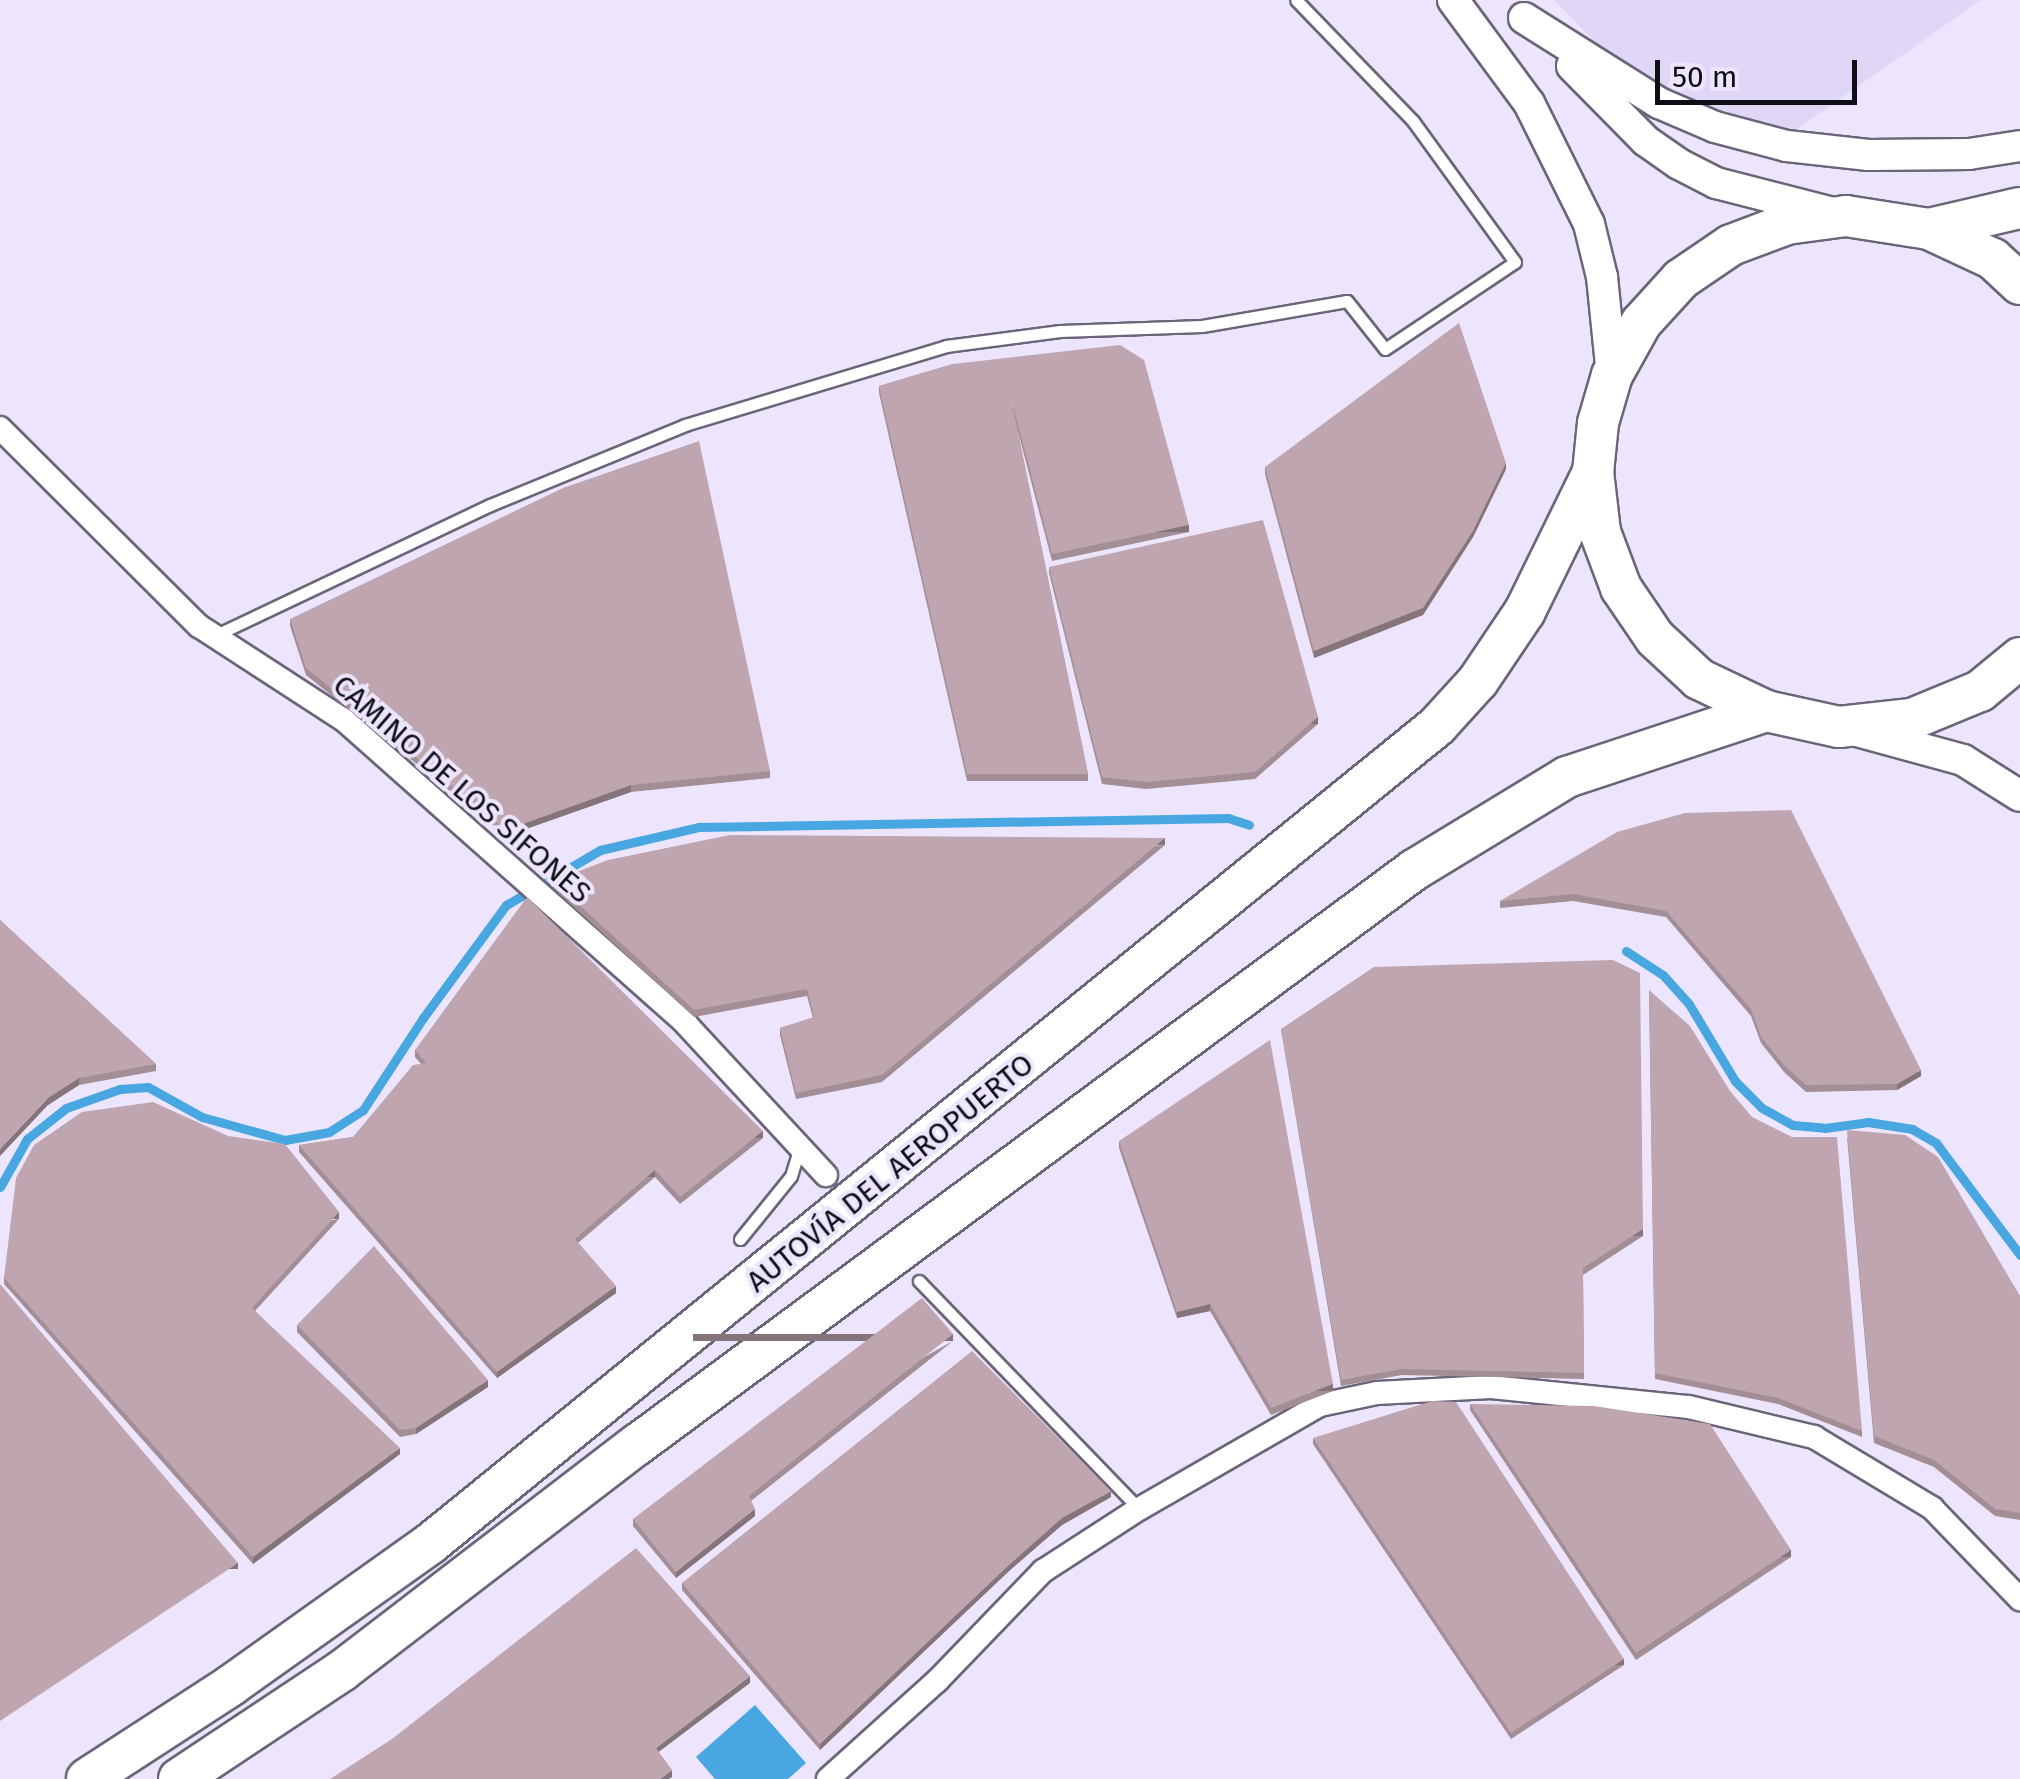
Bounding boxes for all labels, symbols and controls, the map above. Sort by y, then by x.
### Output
scale bar [1660,40,1862,102]
text: 50 m [1672,59,1737,95]
street label: CAMINO DE LOS SIFONES [326,667,598,911]
street label: AUTOVÍA DEL AEROPUERTO [739,1046,1041,1300]

